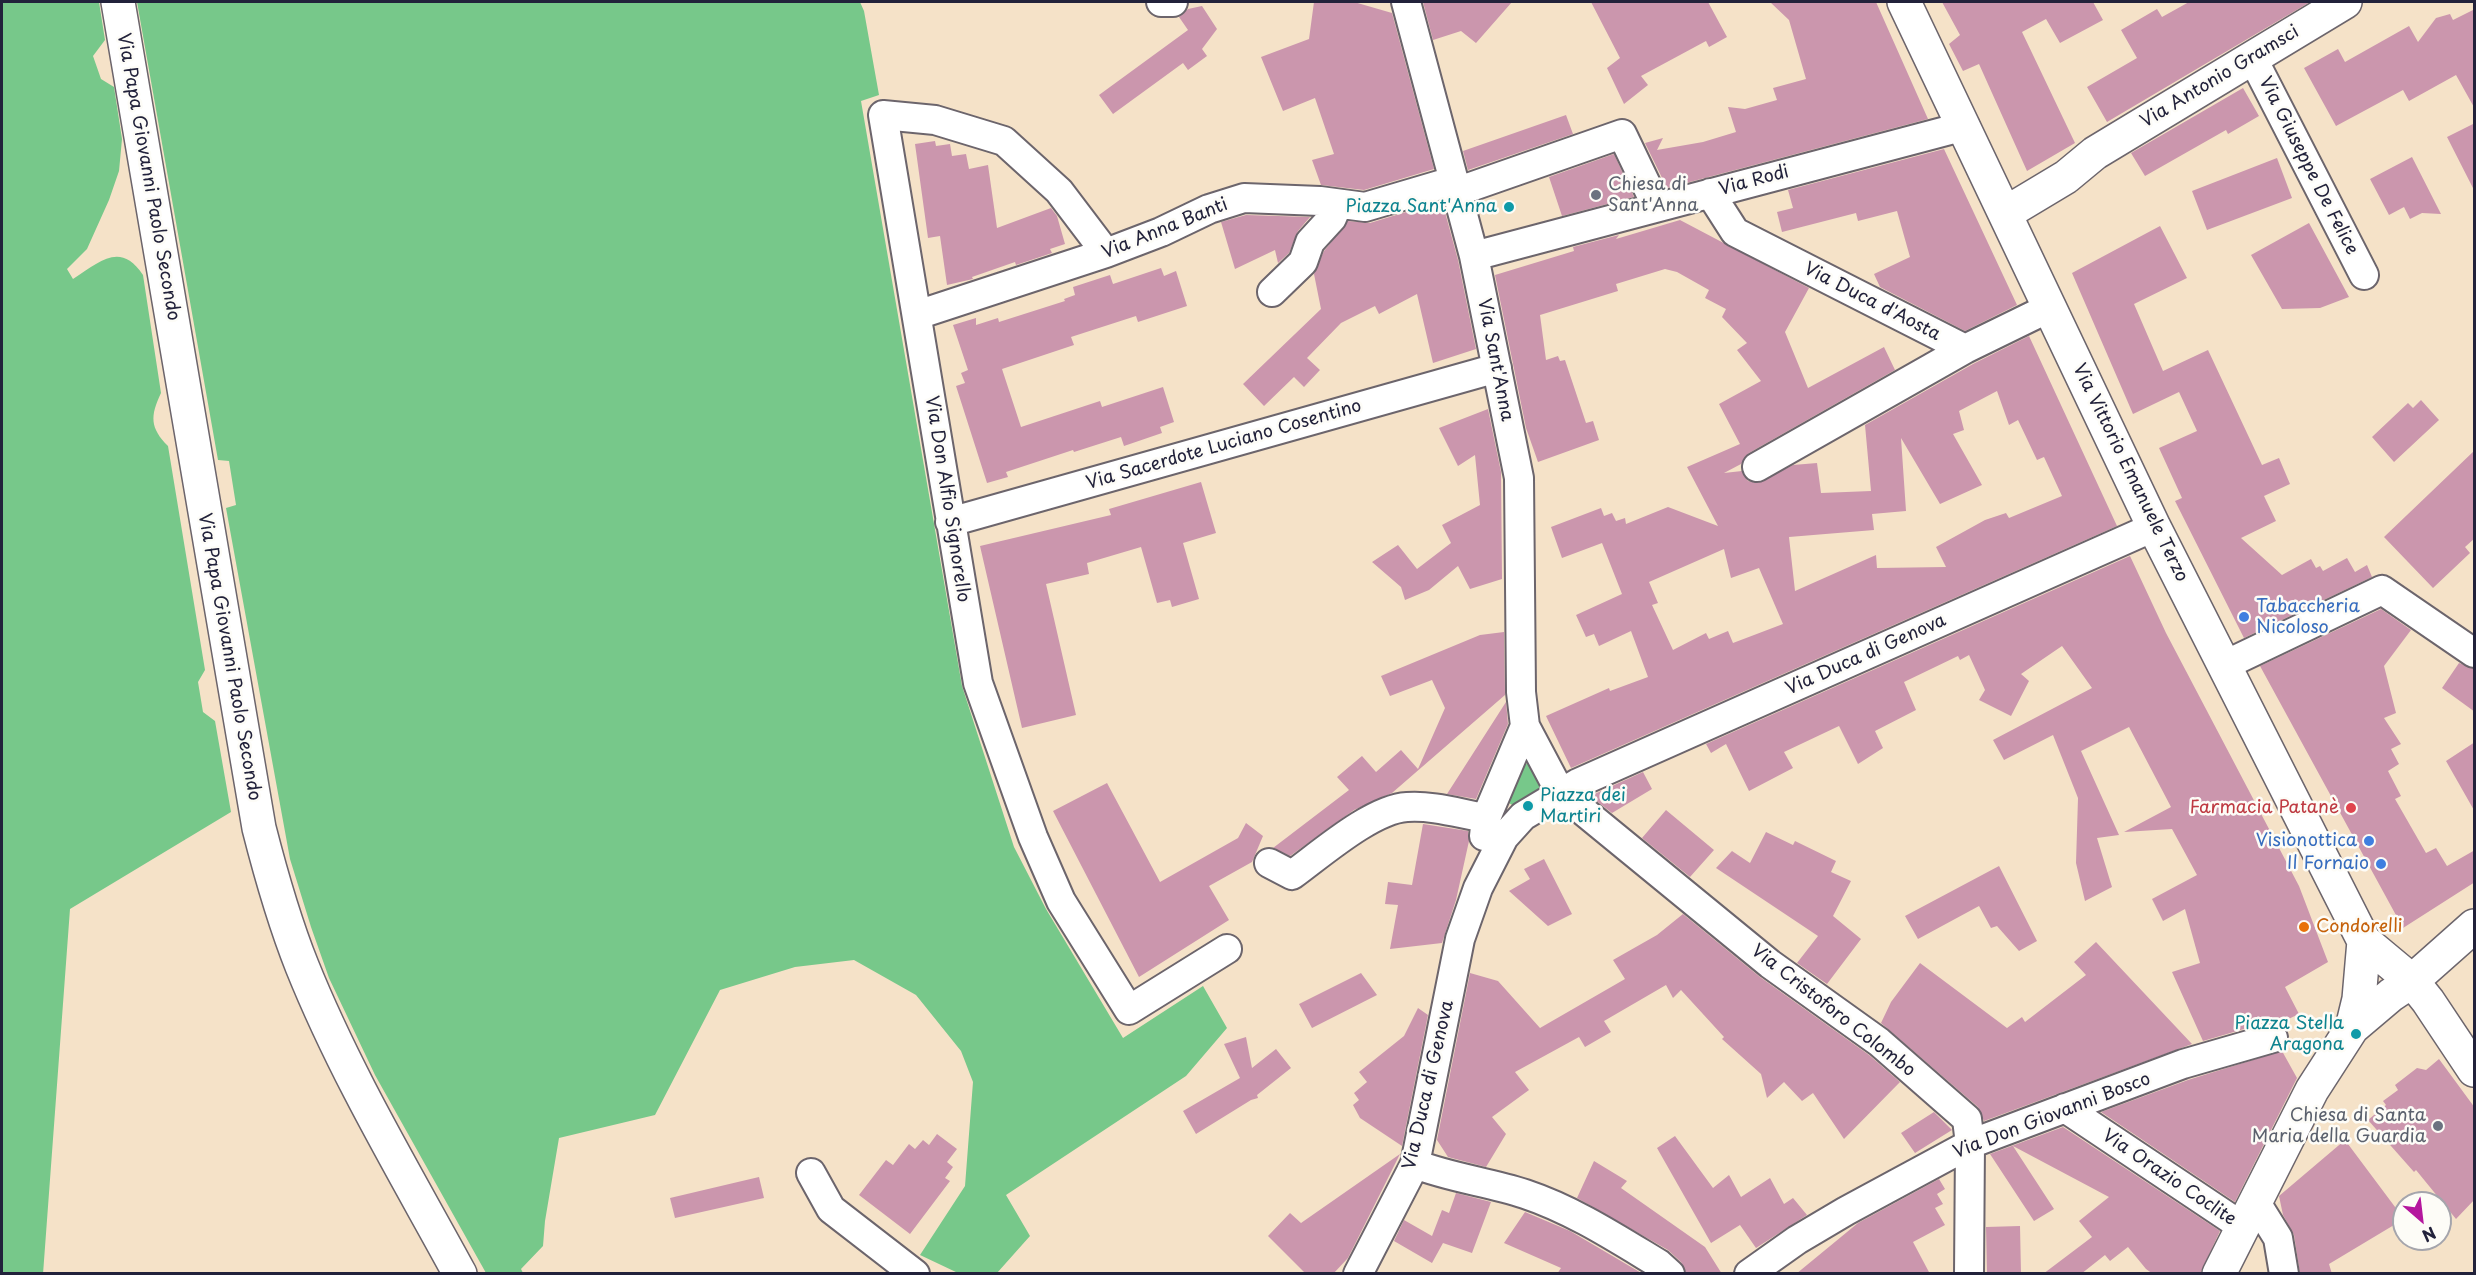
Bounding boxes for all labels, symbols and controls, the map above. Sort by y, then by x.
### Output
street label: Via Antonio Gramsci [2137,21,2303,133]
street label: Via Papa Giovanni Paolo Secondo [112,32,184,322]
street label: Via Giuseppe De Felice [2254,73,2362,259]
street label: Via Rodi [1717,161,1791,201]
place label: Chiesa di Sant'Anna [1608,174,1698,216]
marker: Chiesa di Sant'Anna [1589,188,1603,202]
street label: Via Anna Banti [1099,194,1231,264]
place label: Piazza Sant'Anna [1346,196,1497,218]
marker: Piazza Sant'Anna [1502,200,1516,214]
street label: Via Duca d'Aosta [1800,258,1944,346]
street label: Via Sant'Anna [1473,297,1517,423]
street label: Via Vittorio Emanuele Terzo [2068,360,2192,586]
street label: Via Don Alfio Signorello [920,394,974,604]
street label: Via Sacerdote Luciano Cosentino [1084,395,1364,495]
street label: Via Papa Giovanni Paolo Secondo [193,512,265,802]
place label: Tabaccheria Nicoloso [2256,596,2360,638]
street label: Via Duca di Genova [1783,610,1949,700]
marker: Tabaccheria Nicoloso [2237,610,2251,624]
place label: Piazza dei Martiri [1540,785,1626,828]
place label: Farmacia Patanè [2189,797,2339,819]
marker: Piazza dei Martiri [1521,799,1535,813]
marker: Farmacia Patanè [2344,801,2358,815]
place label: Visionottica [2256,830,2357,852]
marker: Visionottica [2362,834,2376,848]
place label: Il Fornaio [2287,853,2369,875]
marker: Il Fornaio [2374,857,2388,871]
place label: Condorelli [2316,916,2403,938]
marker: Condorelli [2297,920,2311,934]
street label: Via Cristoforo Colombo [1747,940,1919,1082]
street label: Via Duca di Genova [1399,998,1459,1172]
place label: Piazza Stella Aragona [2234,1013,2344,1056]
marker: Piazza Stella Aragona [2349,1027,2363,1041]
street label: Via Don Giovanni Bosco [1950,1068,2154,1164]
place label: Chiesa di Santa Maria della Guardia [2252,1105,2426,1148]
marker: Chiesa di Santa Maria della Guardia [2431,1119,2445,1133]
street label: Via Orazio Coclite [2098,1125,2240,1231]
north arrow [2392,1191,2452,1251]
text: N [2418,1222,2441,1249]

